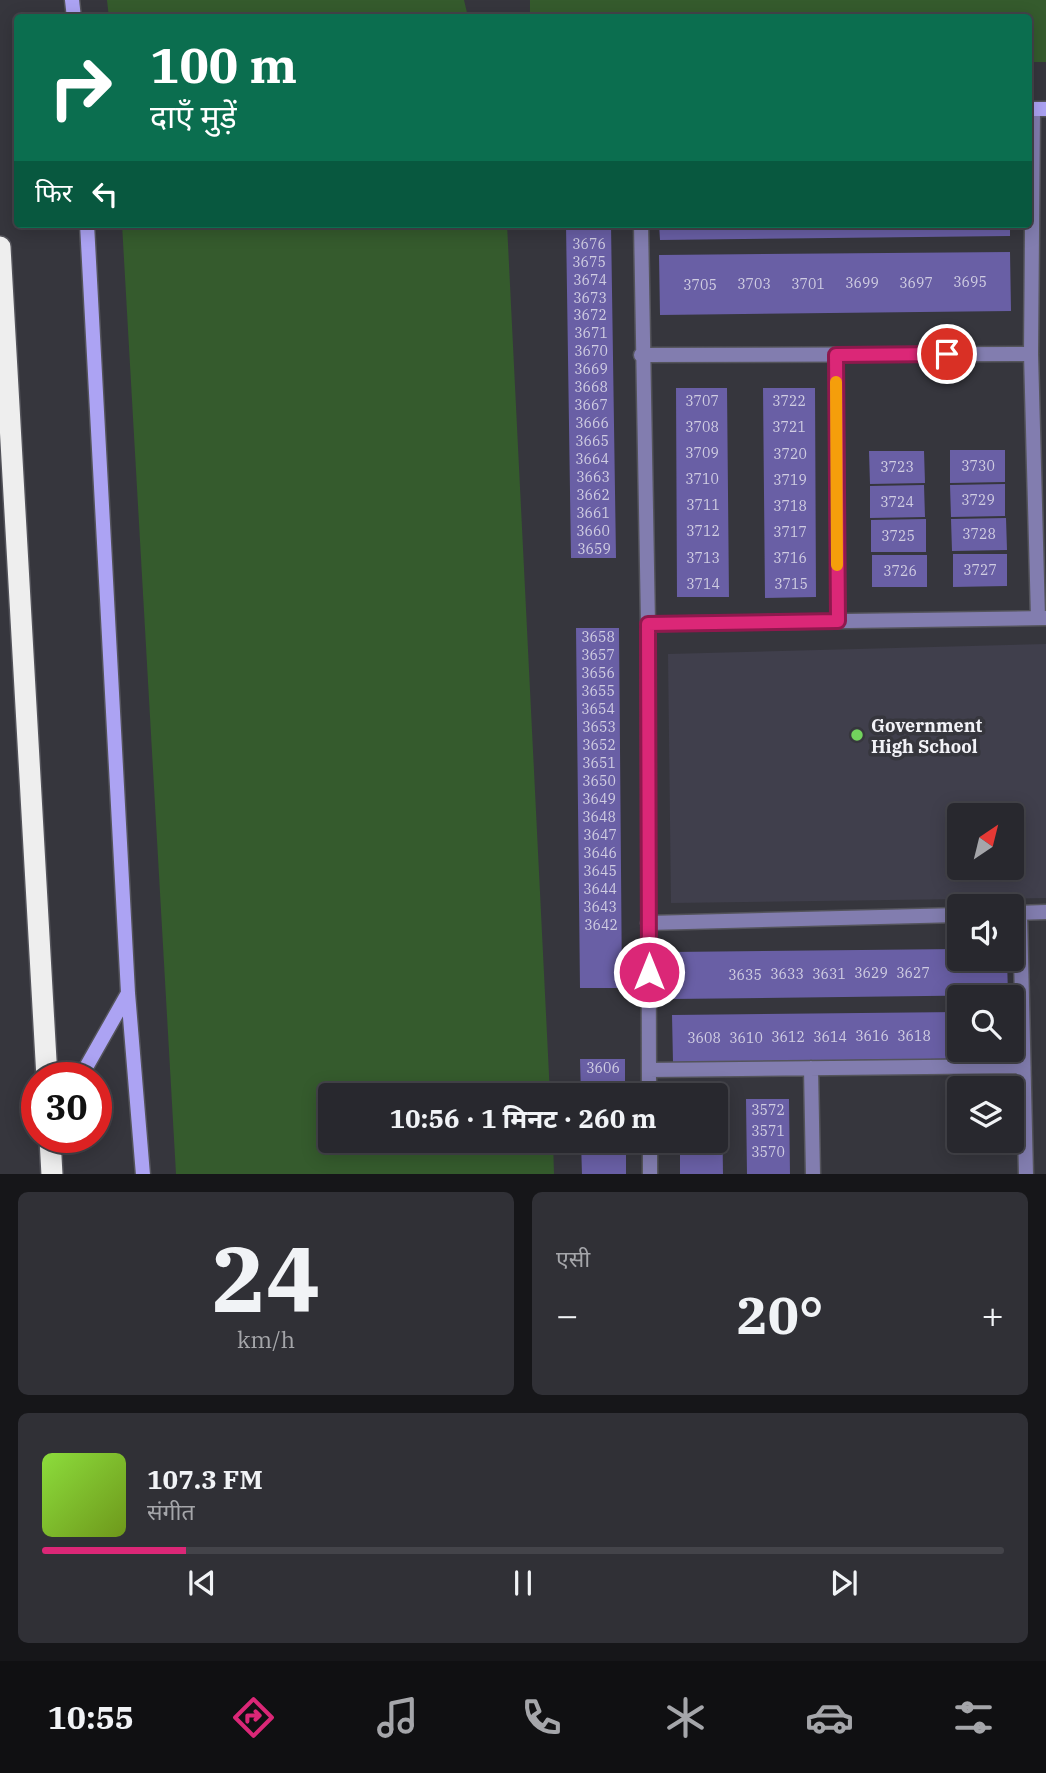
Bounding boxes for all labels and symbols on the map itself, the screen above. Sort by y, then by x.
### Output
house number: 3676 [572,235,606,253]
house number: 3675 [572,253,606,271]
house number: 3674 [573,271,607,289]
house number: 3695 [953,273,987,291]
house number: 3699 [845,274,879,292]
house number: 3697 [899,274,933,292]
house number: 3703 [737,275,771,293]
house number: 3701 [791,275,825,293]
house number: 3705 [683,276,717,294]
house number: 3673 [573,289,607,307]
house number: 3672 [573,306,607,324]
house number: 3671 [574,324,608,342]
pin [917,324,977,384]
house number: 3670 [574,342,608,360]
house number: 3669 [574,360,608,378]
house number: 3668 [574,378,608,396]
house number: 3707 [685,392,719,410]
house number: 3722 [772,392,806,410]
house number: 3667 [574,396,608,414]
house number: 3666 [575,414,609,432]
house number: 3708 [685,418,719,436]
house number: 3721 [772,418,806,436]
house number: 3665 [575,432,609,450]
house number: 3709 [685,444,719,462]
house number: 3720 [773,445,807,463]
house number: 3664 [575,450,609,468]
house number: 3730 [961,457,995,475]
house number: 3723 [880,458,914,476]
house number: 3663 [576,468,610,486]
house number: 3710 [685,470,719,488]
house number: 3719 [773,471,807,489]
house number: 3662 [576,486,610,504]
house number: 3729 [961,491,995,509]
house number: 3724 [880,493,914,511]
house number: 3711 [686,496,720,514]
house number: 3718 [773,497,807,515]
house number: 3661 [576,504,610,522]
house number: 3660 [576,522,610,540]
house number: 3712 [686,522,720,540]
house number: 3717 [773,523,807,541]
house number: 3728 [962,525,996,543]
house number: 3725 [881,527,915,545]
house number: 3659 [577,540,611,558]
house number: 3713 [686,549,720,567]
house number: 3716 [773,549,807,567]
house number: 3727 [963,561,997,579]
house number: 3726 [883,562,917,580]
house number: 3714 [686,575,720,593]
house number: 3715 [774,575,808,593]
house number: 3658 [581,628,615,646]
house number: 3657 [581,646,615,664]
house number: 3656 [581,664,615,682]
house number: 3655 [581,682,615,700]
house number: 3654 [581,700,615,718]
place label: Government High School [871,714,983,758]
house number: 3653 [582,718,616,736]
marker: Government High School [849,727,865,743]
house number: 3652 [582,736,616,754]
house number: 3651 [582,754,616,772]
house number: 3650 [582,772,616,790]
house number: 3649 [582,790,616,808]
north arrow [947,803,1024,880]
house number: 3648 [582,808,616,826]
house number: 3647 [583,826,617,844]
house number: 3646 [583,844,617,862]
house number: 3645 [583,862,617,880]
house number: 3644 [583,880,617,898]
house number: 3643 [583,898,617,916]
house number: 3642 [584,916,618,934]
position arrow [612,935,686,1009]
house number: 3629 [854,964,888,982]
house number: 3627 [896,964,930,982]
house number: 3633 [770,965,804,983]
house number: 3631 [812,965,846,983]
house number: 3635 [728,966,762,984]
house number: 3616 [855,1027,889,1045]
house number: 3618 [897,1027,931,1045]
house number: 3612 [771,1028,805,1046]
house number: 3614 [813,1028,847,1046]
house number: 3608 [687,1029,721,1047]
house number: 3610 [729,1029,763,1047]
house number: 3606 [586,1059,620,1077]
speed limit sign: 30 [21,1062,112,1153]
house number: 3572 [751,1101,785,1119]
house number: 3571 [751,1122,785,1140]
house number: 3570 [751,1143,785,1161]

